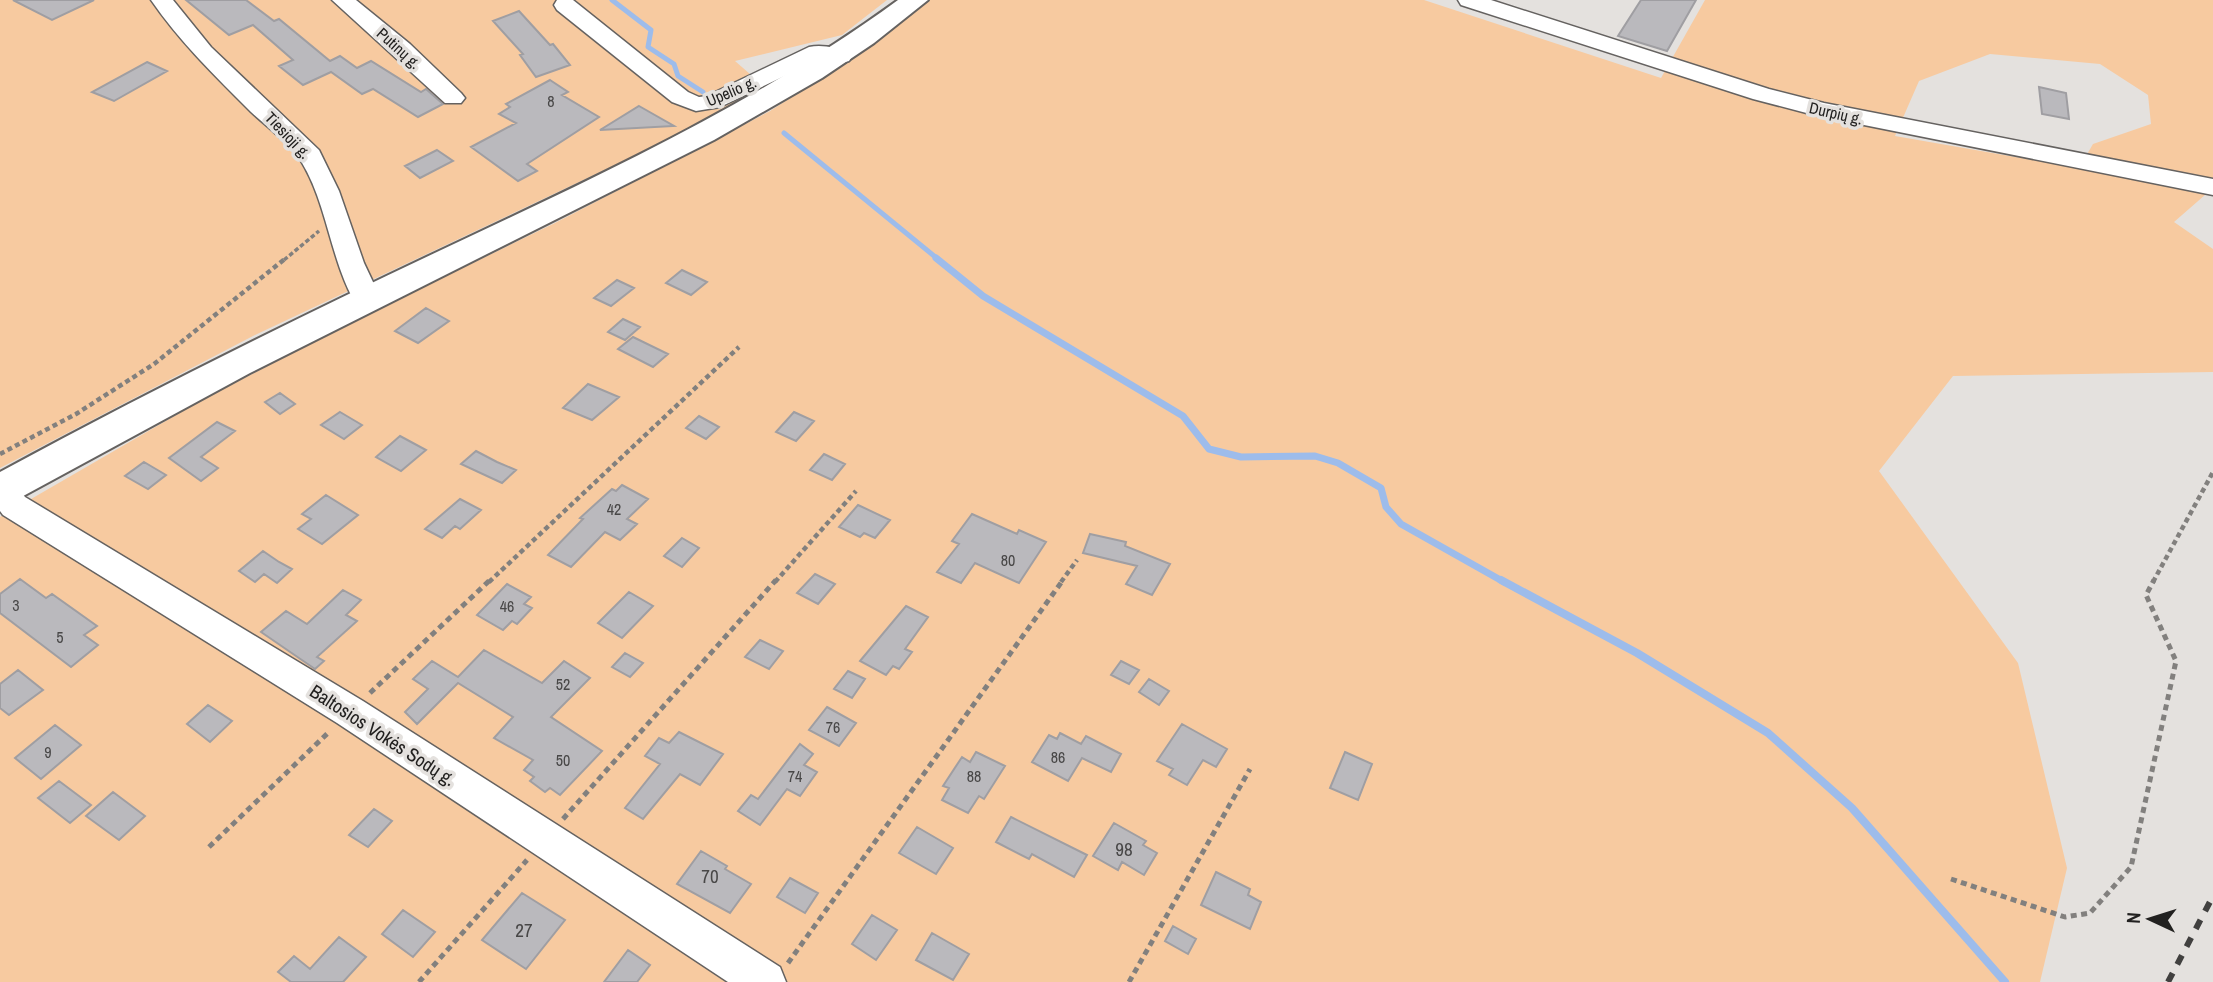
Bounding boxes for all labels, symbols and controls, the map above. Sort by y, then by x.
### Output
street label: Putinų g. [372,22,426,74]
street label: Upelio g. [703,71,759,111]
house number: 8 [547,90,555,112]
street label: Durpių g. [1807,96,1865,130]
street label: Tiesioji g. [260,107,316,163]
house number: 42 [607,498,621,520]
house number: 80 [1001,549,1015,571]
house number: 3 [12,594,20,616]
house number: 46 [500,595,514,617]
house number: 5 [56,626,64,648]
house number: 52 [556,673,570,695]
street label: Baltosios Vokės Sodų g. [305,678,461,792]
house number: 76 [826,716,840,738]
house number: 9 [44,741,52,763]
house number: 86 [1051,746,1065,768]
house number: 50 [556,749,570,771]
house number: 74 [788,765,802,787]
house number: 88 [967,765,981,787]
house number: 98 [1115,836,1133,862]
house number: 70 [701,863,719,889]
north arrow [2115,884,2185,954]
text: N [2120,911,2146,924]
house number: 27 [515,917,533,943]

